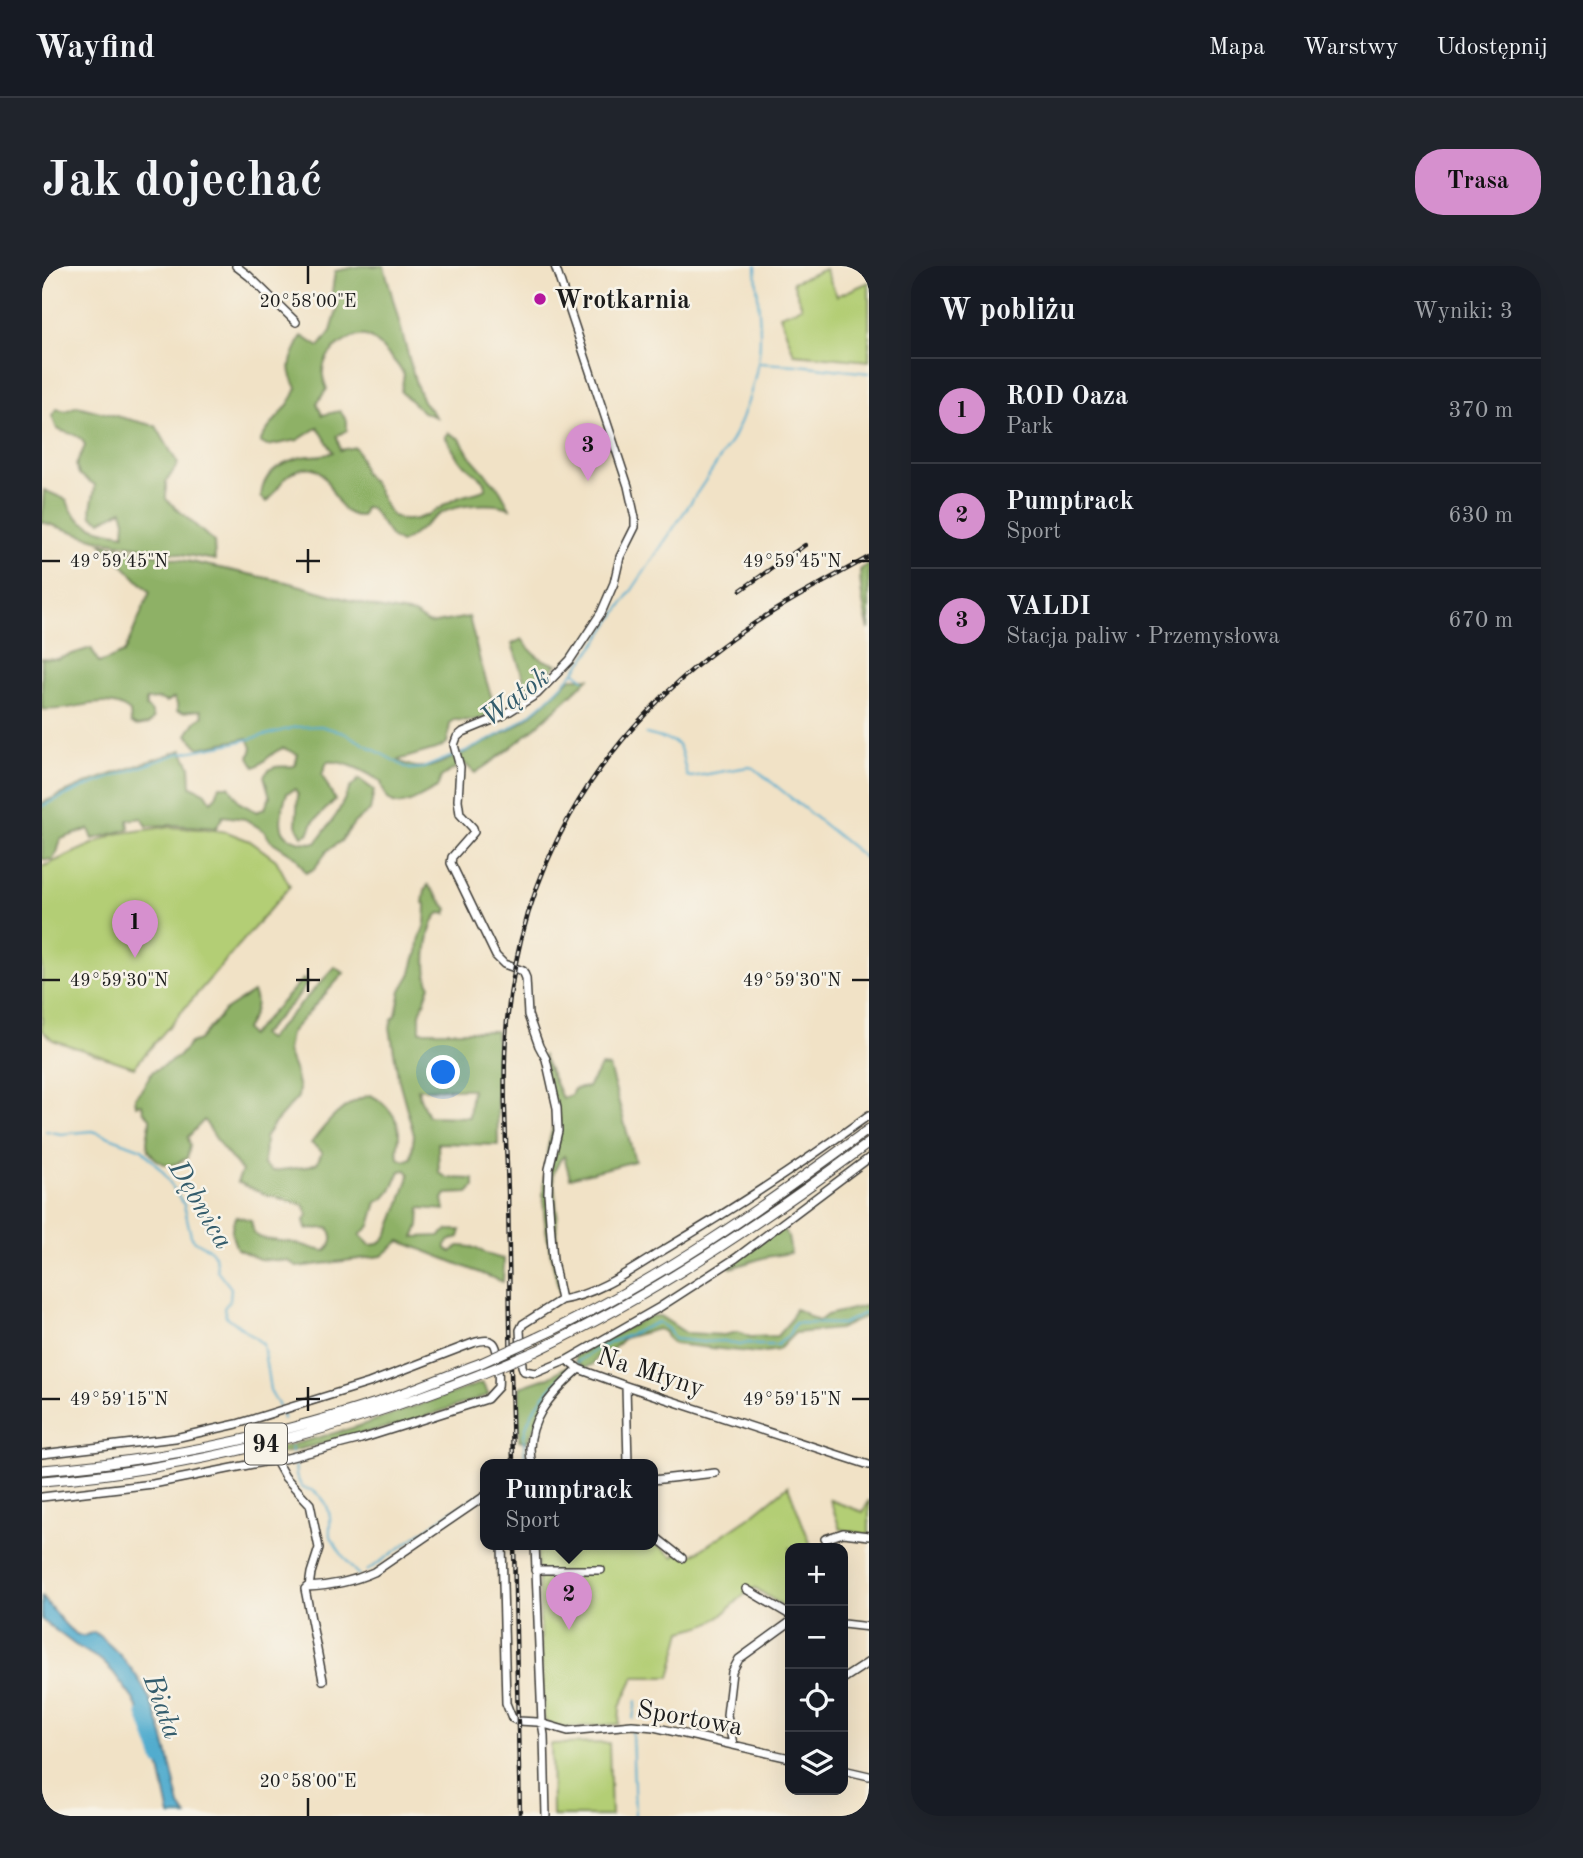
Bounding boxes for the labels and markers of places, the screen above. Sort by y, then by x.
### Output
place label: Wrotkarnia [554,288,690,314]
marker: Wrotkarnia [532,291,548,307]
pin: 3 [565,423,611,481]
pin: 1 [112,900,158,958]
pin: 2 [546,1572,592,1630]

